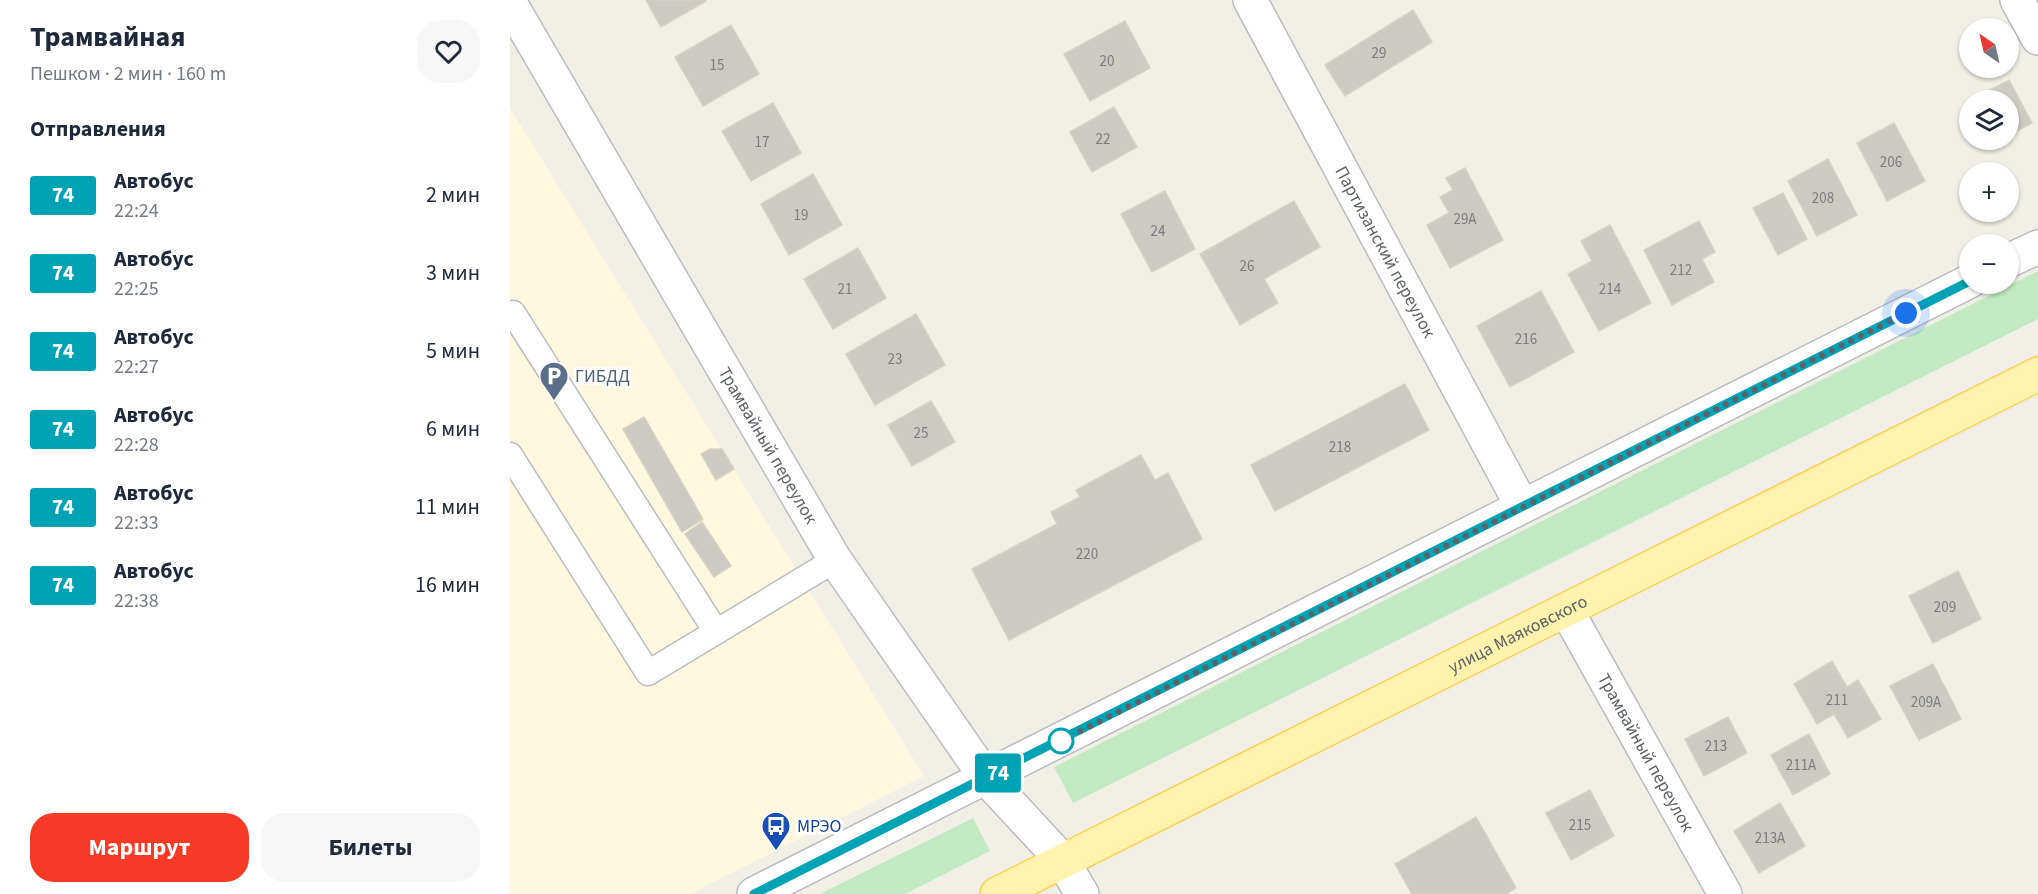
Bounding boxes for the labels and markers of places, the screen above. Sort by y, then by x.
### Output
parking icon: ГИБДД [538,360,570,402]
place label: ГИБДД [575,364,630,389]
unlabelled marker [1048,728,1074,754]
bus stop icon: МРЭО [760,810,792,852]
place label: МРЭО [797,814,842,839]

